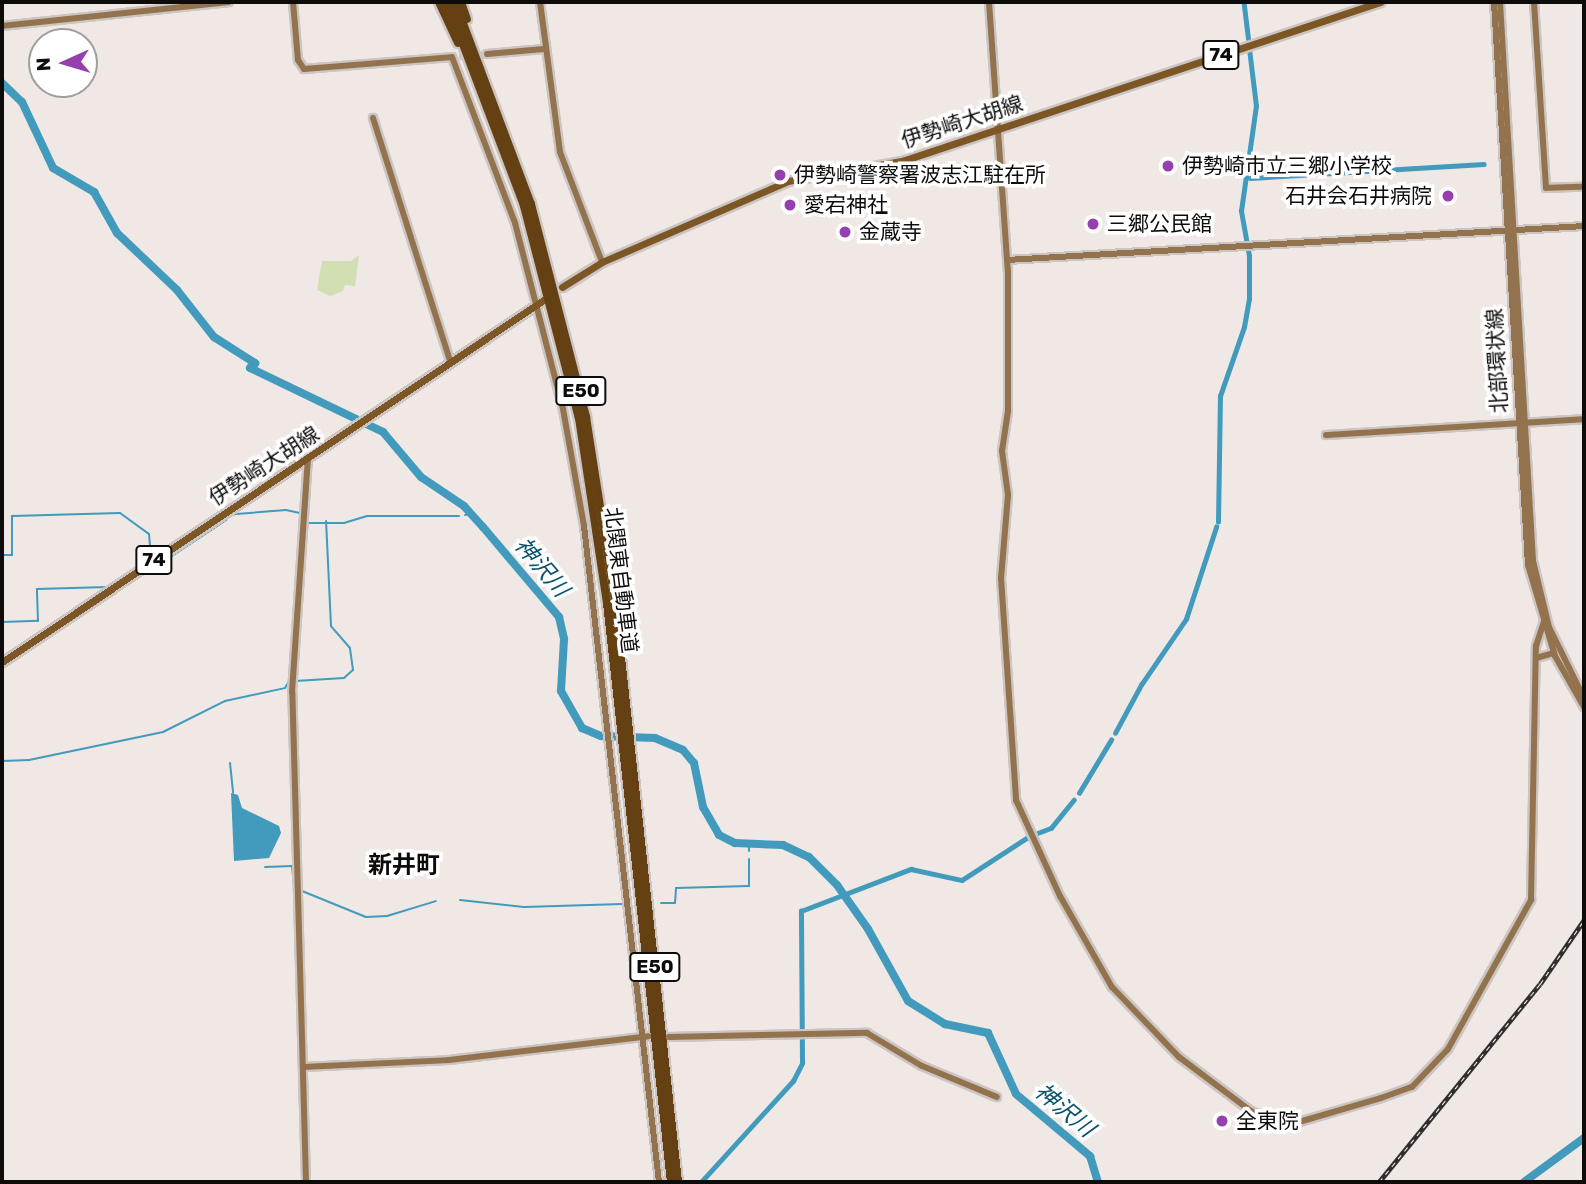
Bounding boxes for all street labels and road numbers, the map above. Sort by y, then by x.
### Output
road number: 74 [1202,40,1240,70]
street label: 伊勢崎大胡線 [898,91,1026,153]
street label: 北部環状線 [1482,308,1512,414]
road number: E50 [555,376,607,406]
street label: 伊勢崎大胡線 [204,421,324,511]
street label: 北関東自動車道 [600,506,642,654]
road number: 74 [135,544,173,576]
road number: E50 [629,951,681,982]

